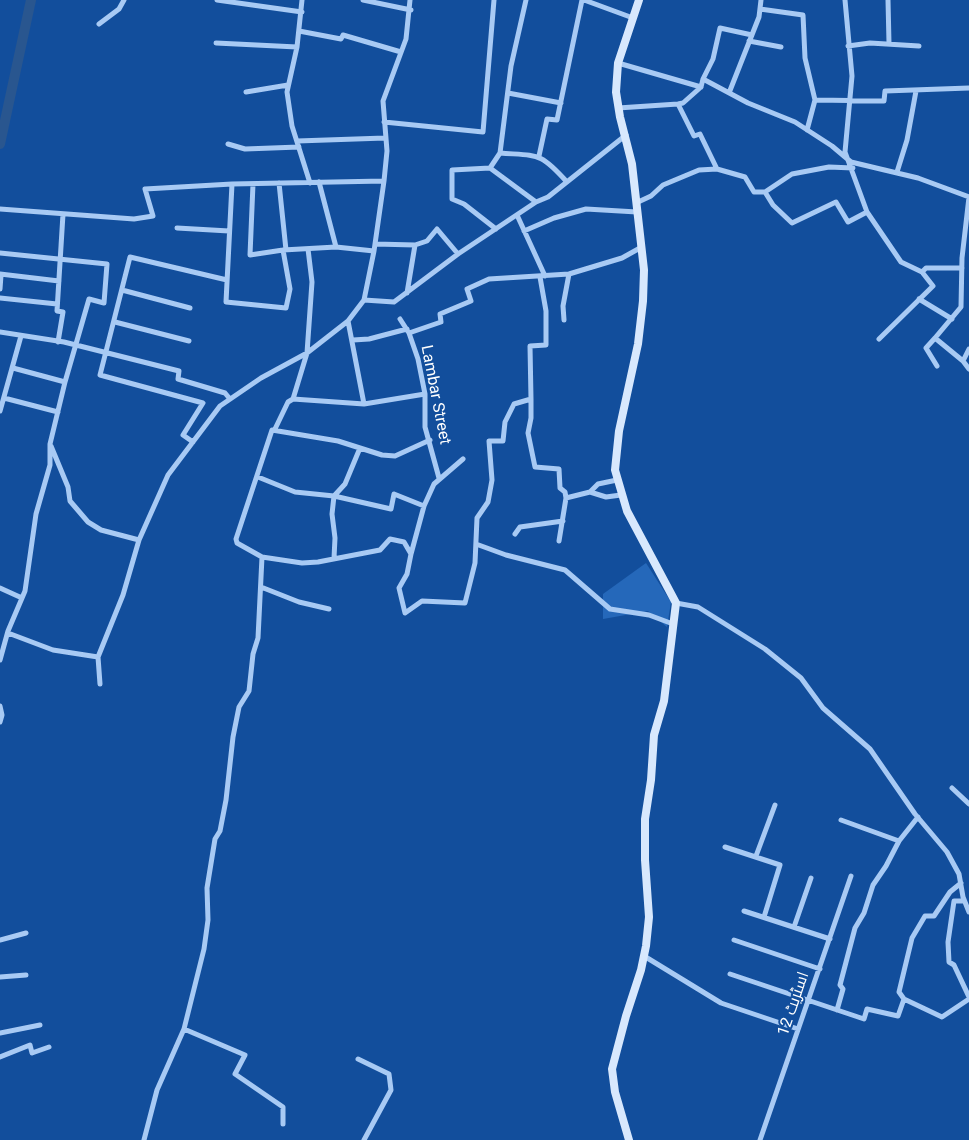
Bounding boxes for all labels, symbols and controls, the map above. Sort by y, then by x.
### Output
street label: Lambar Street [416,344,454,446]
street label: اسٹریٹ 12 [774,970,814,1038]

